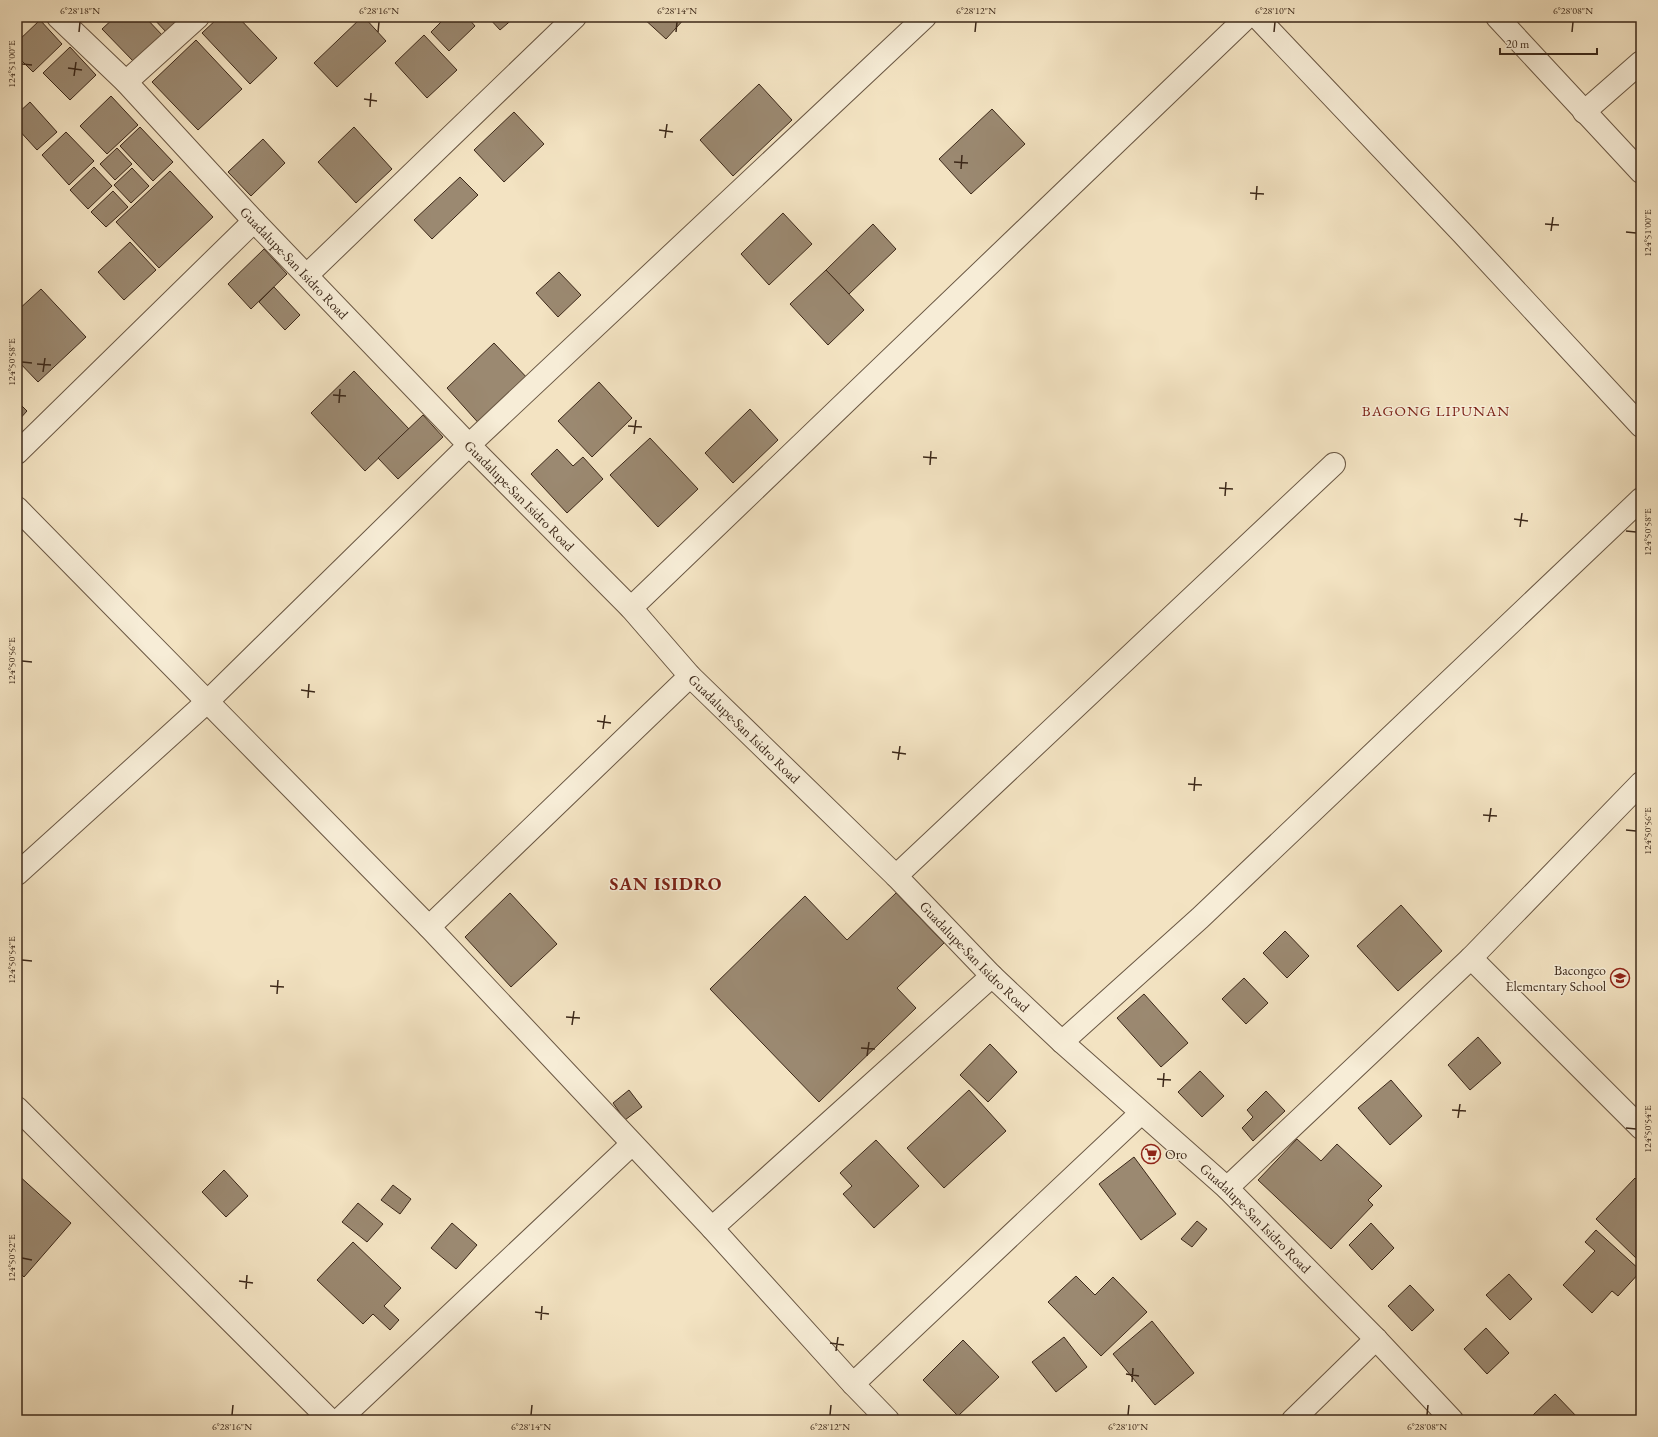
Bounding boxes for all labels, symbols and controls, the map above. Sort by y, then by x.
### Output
text: 6°28'18"N [60,4,100,17]
text: 6°28'16"N [359,4,399,17]
text: 6°28'14"N [657,4,697,17]
text: 6°28'12"N [956,4,996,17]
text: 6°28'10"N [1255,4,1295,17]
text: 6°28'08"N [1553,4,1593,17]
scale bar [1500,30,1597,56]
text: 20 m [1506,36,1530,52]
text: 124°51'00"E [5,40,18,88]
street label: Guadalupe-San Isidro Road [236,203,353,324]
text: 124°51'00"E [1641,209,1654,257]
text: 124°50'58"E [5,338,18,386]
district label: BAGONG LIPUNAN [1362,401,1510,420]
street label: Guadalupe-San Isidro Road [460,436,579,556]
text: 124°50'58"E [1641,508,1654,556]
text: 124°50'56"E [5,637,18,685]
street label: Guadalupe-San Isidro Road [684,670,805,788]
text: 124°50'56"E [1641,807,1654,855]
district label: SAN ISIDRO [609,872,723,895]
street label: Guadalupe-San Isidro Road [916,897,1034,1016]
text: 124°50'54"E [5,936,18,984]
place label: Bacongco Elementary School [1506,961,1607,995]
school or university icon: Bacongco Elementary School [1609,967,1631,989]
text: 124°50'54"E [1641,1105,1654,1153]
supermarket icon: Oro [1140,1143,1162,1165]
place label: Oro [1165,1145,1187,1163]
street label: Guadalupe-San Isidro Road [1196,1159,1315,1278]
text: 124°50'52"E [5,1234,18,1282]
text: 6°28'16"N [212,1420,252,1433]
text: 6°28'14"N [511,1420,551,1433]
text: 6°28'12"N [810,1420,850,1433]
text: 6°28'10"N [1108,1420,1148,1433]
text: 6°28'08"N [1407,1420,1447,1433]

